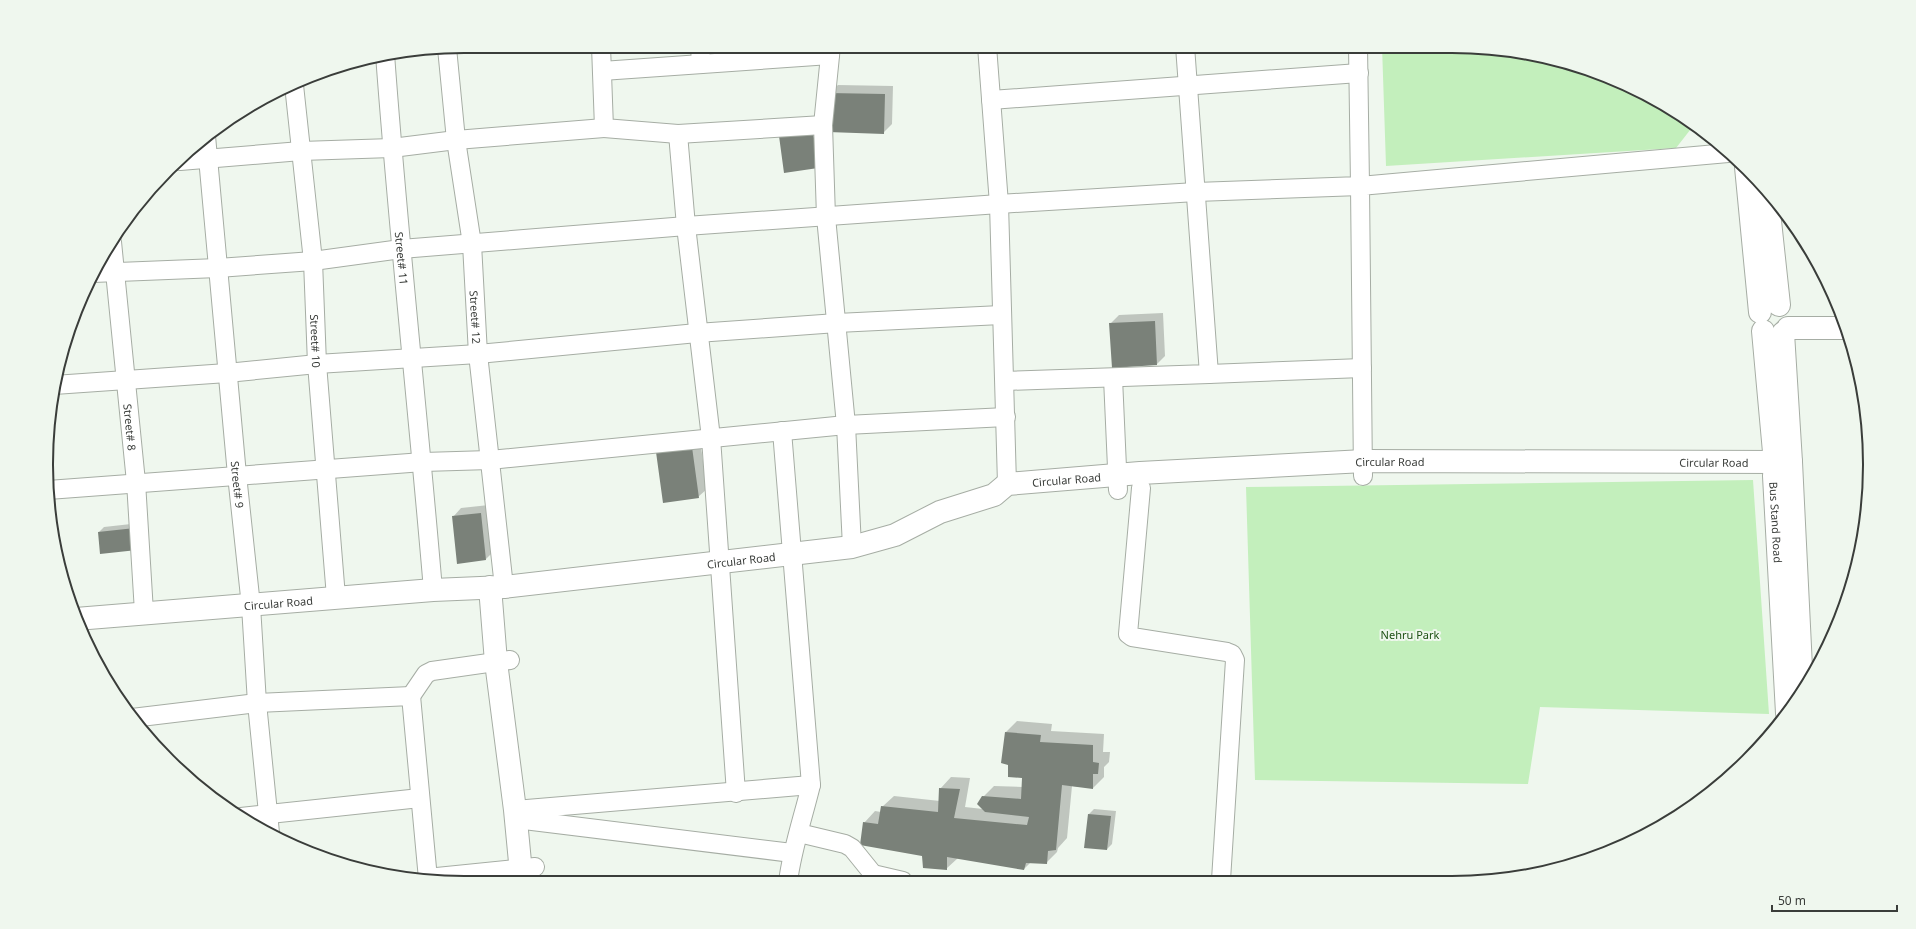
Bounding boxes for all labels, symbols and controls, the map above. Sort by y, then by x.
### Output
street label: Street# 11 [392,231,412,286]
street label: Street# 12 [467,290,485,344]
street label: Street# 10 [308,314,325,368]
street label: Street# 8 [121,403,140,451]
street label: Circular Road [1355,453,1424,469]
street label: Circular Road [1679,454,1748,469]
street label: Street# 9 [228,460,248,509]
street label: Circular Road [1031,469,1101,489]
street label: Bus Stand Road [1767,481,1786,563]
street label: Circular Road [706,548,776,571]
street label: Circular Road [243,592,313,613]
park label: Nehru Park [1381,627,1440,642]
scale bar [1772,887,1897,913]
text: 50 m [1778,892,1806,909]

